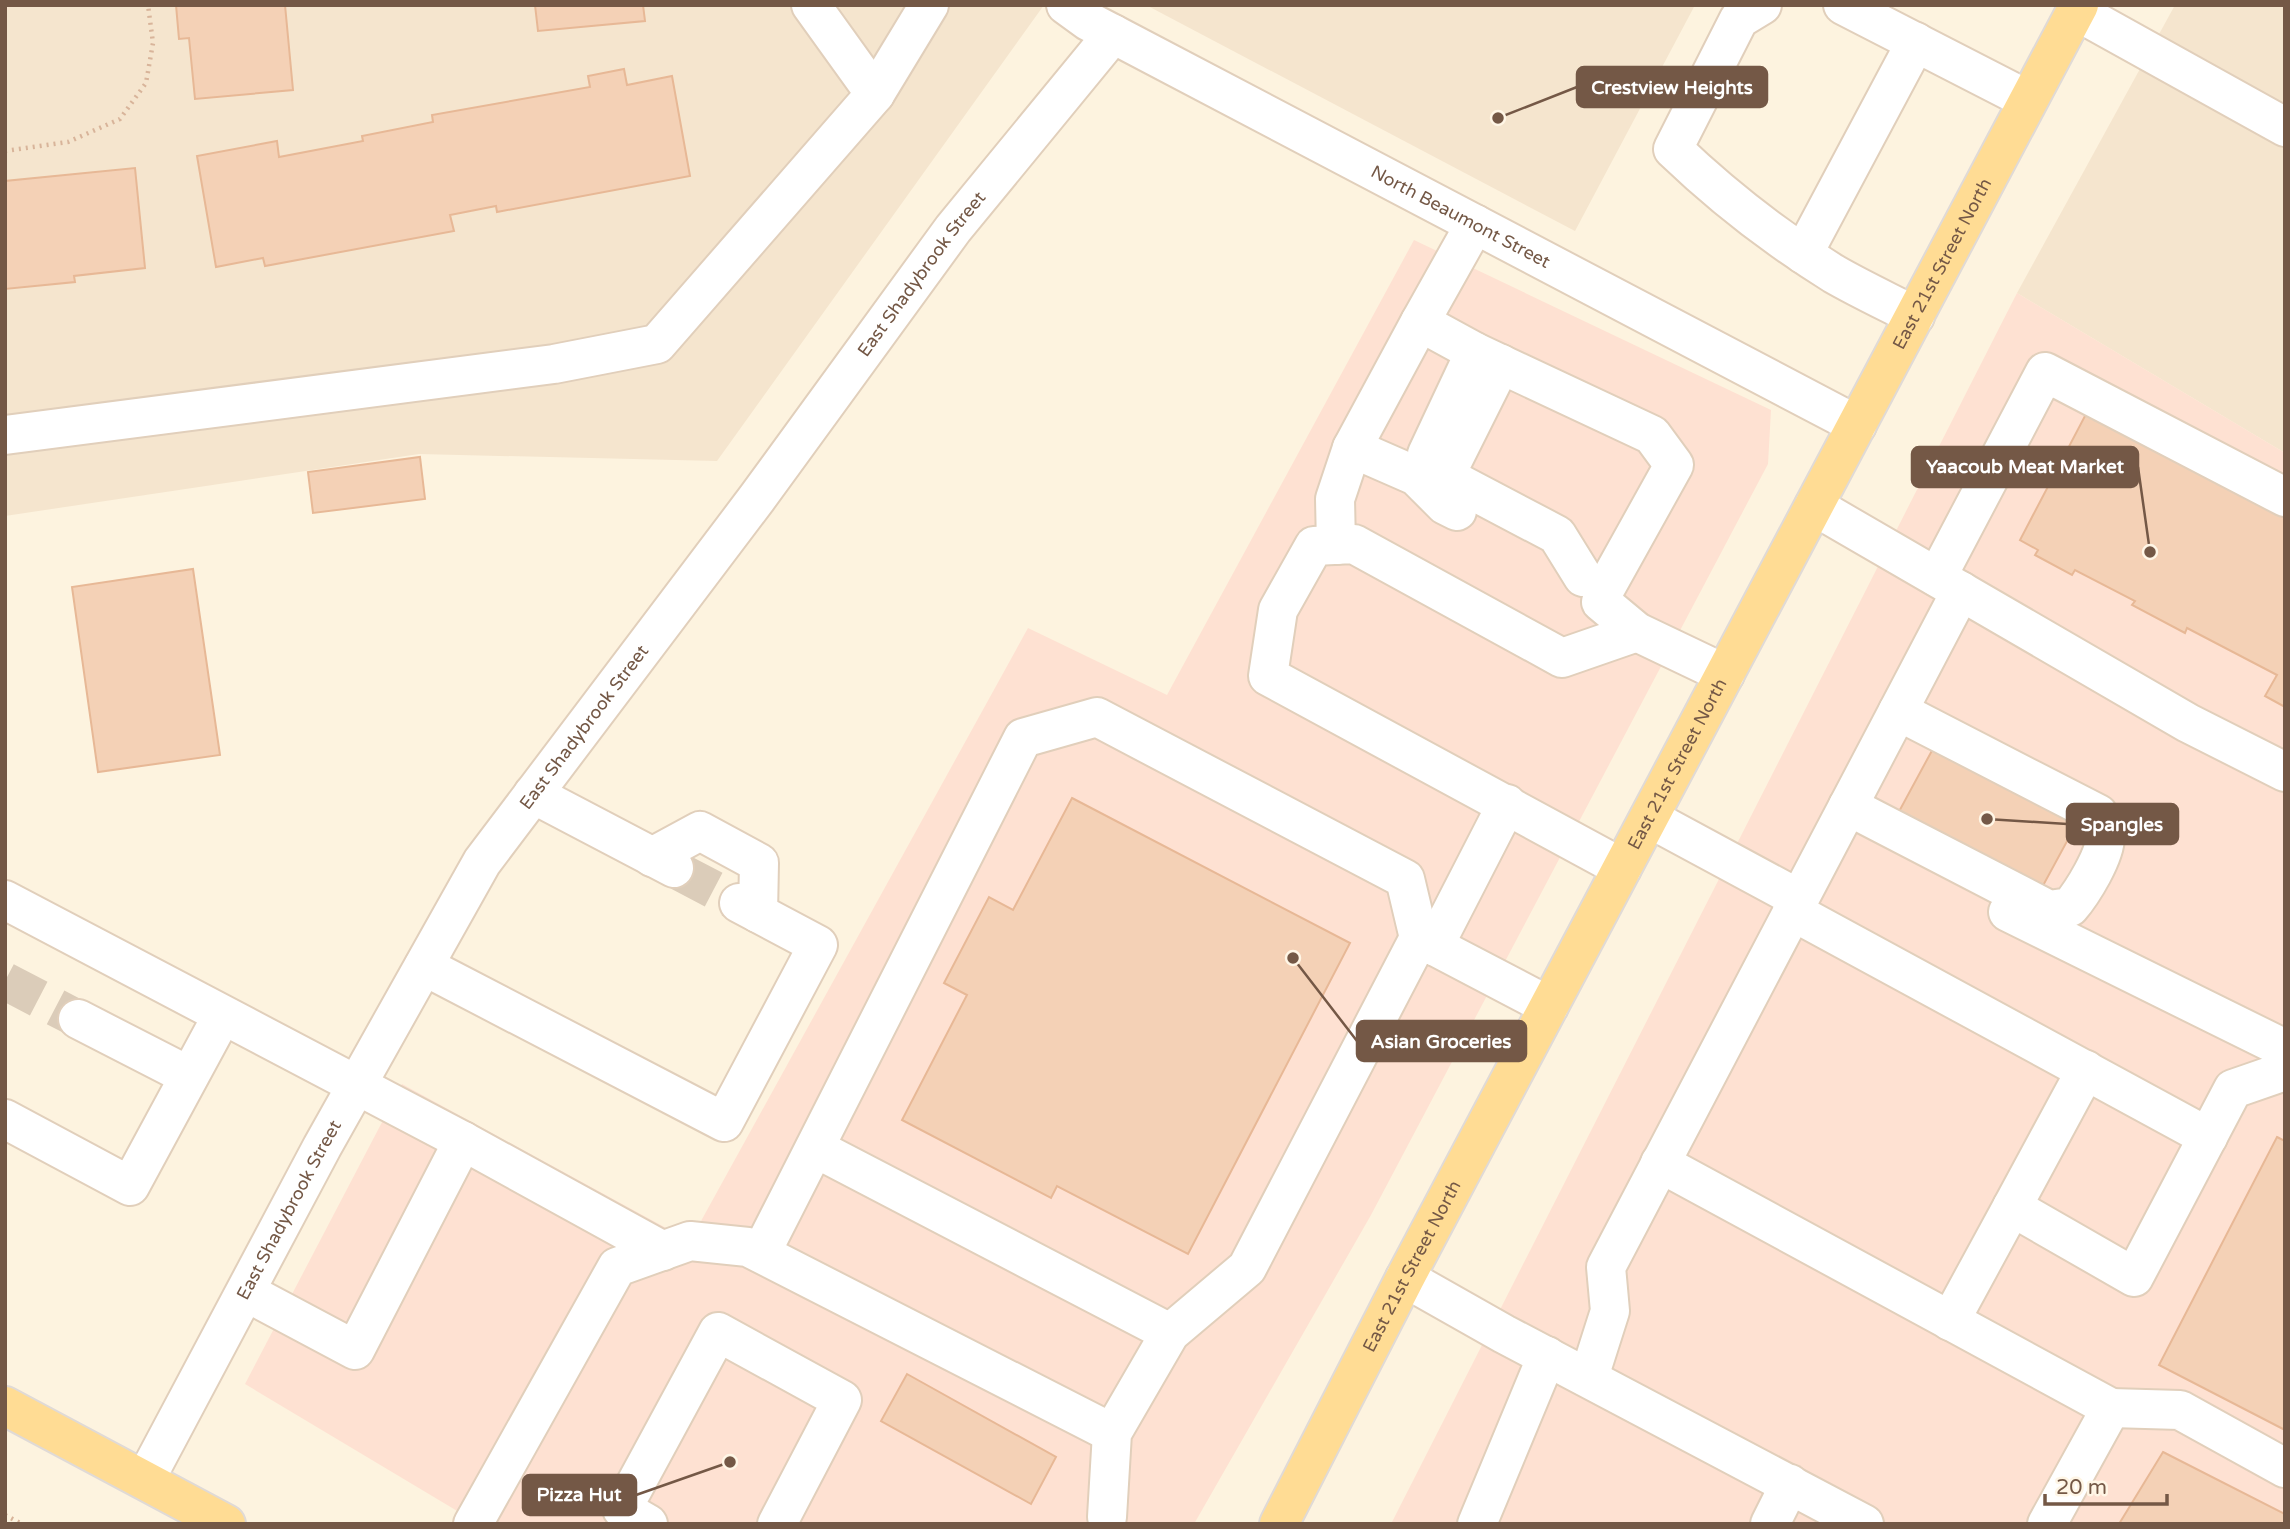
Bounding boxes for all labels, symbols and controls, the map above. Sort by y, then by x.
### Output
callout: Crestview Heights [1577,67,1767,107]
text: Crestview Heights [1591,77,1753,100]
street label: North Beaumont Street [1367,160,1554,273]
street label: East 21st Street North [1888,174,1996,353]
street label: East Shadybrook Street [853,187,990,361]
callout: Yaacoub Meat Market [1912,447,2138,487]
text: Yaacoub Meat Market [1926,456,2125,478]
street label: East Shadybrook Street [515,640,653,814]
street label: East 21st Street North [1623,675,1731,853]
callout: Spangles [2067,804,2178,844]
text: Spangles [2081,814,2163,837]
callout: Asian Groceries [1357,1021,1526,1061]
text: Asian Groceries [1371,1031,1511,1053]
street label: East Shadybrook Street [232,1116,346,1304]
street label: East 21st Street North [1358,1177,1466,1356]
scale bar [2045,1462,2168,1506]
callout: Pizza Hut [523,1475,636,1515]
text: 20 m [2056,1475,2107,1500]
text: Pizza Hut [537,1484,622,1506]

